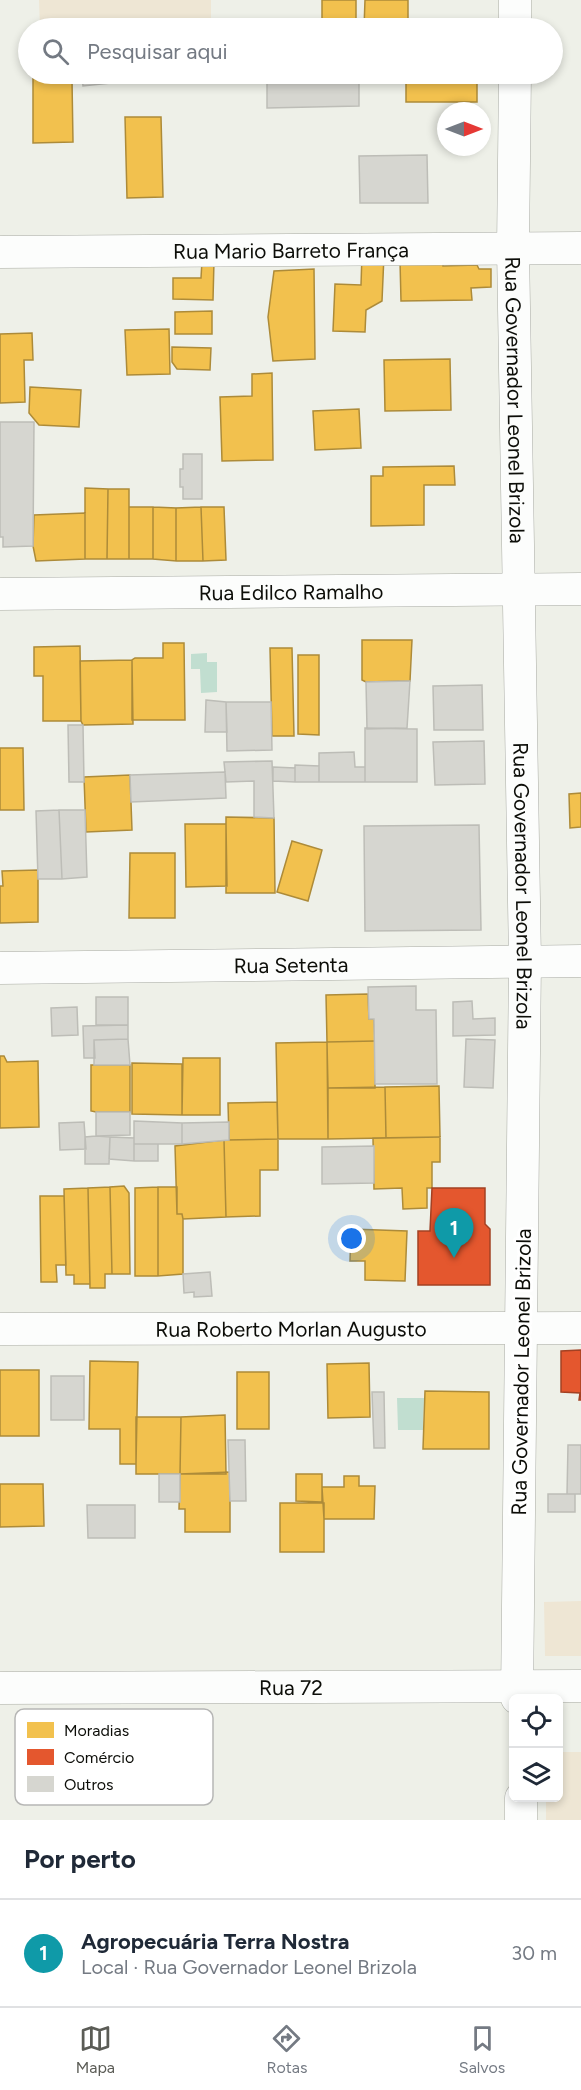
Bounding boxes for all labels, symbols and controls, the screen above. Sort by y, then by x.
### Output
search box [18,18,563,84]
icon: search [39,35,72,68]
text: Pesquisar aqui [87,38,228,65]
north arrow [437,102,491,156]
street label: Rua Mario Barreto França [173,237,409,263]
street label: Rua Governador Leonel Brizola [501,256,530,544]
street label: Rua Edilco Ramalho [198,578,383,605]
street label: Rua Governador Leonel Brizola [509,742,538,1030]
street label: Rua Setenta [233,951,349,978]
pin: 1 [434,1208,474,1258]
your location [337,1224,366,1253]
street label: Rua Governador Leonel Brizola [506,1228,536,1516]
street label: Rua Roberto Morlan Augusto [155,1316,427,1341]
street label: Rua 72 [259,1674,323,1700]
map controls [509,1694,563,1802]
button: locate [509,1694,563,1748]
legend [15,1709,213,1805]
text: Moradias [64,1721,129,1740]
text: Comércio [64,1748,134,1767]
button: layers [509,1748,563,1802]
text: Outros [64,1775,114,1794]
text: Por perto [24,1843,136,1875]
text: Agropecuária Terra Nostra [81,1928,350,1955]
text: 1 [39,1941,48,1965]
text: 30 m [511,1941,557,1965]
text: Local · Rua Governador Leonel Brizola [81,1955,417,1979]
tab: Mapa [76,2022,115,2077]
tab: Rotas [266,2022,307,2077]
tab: Salvos [459,2022,505,2077]

